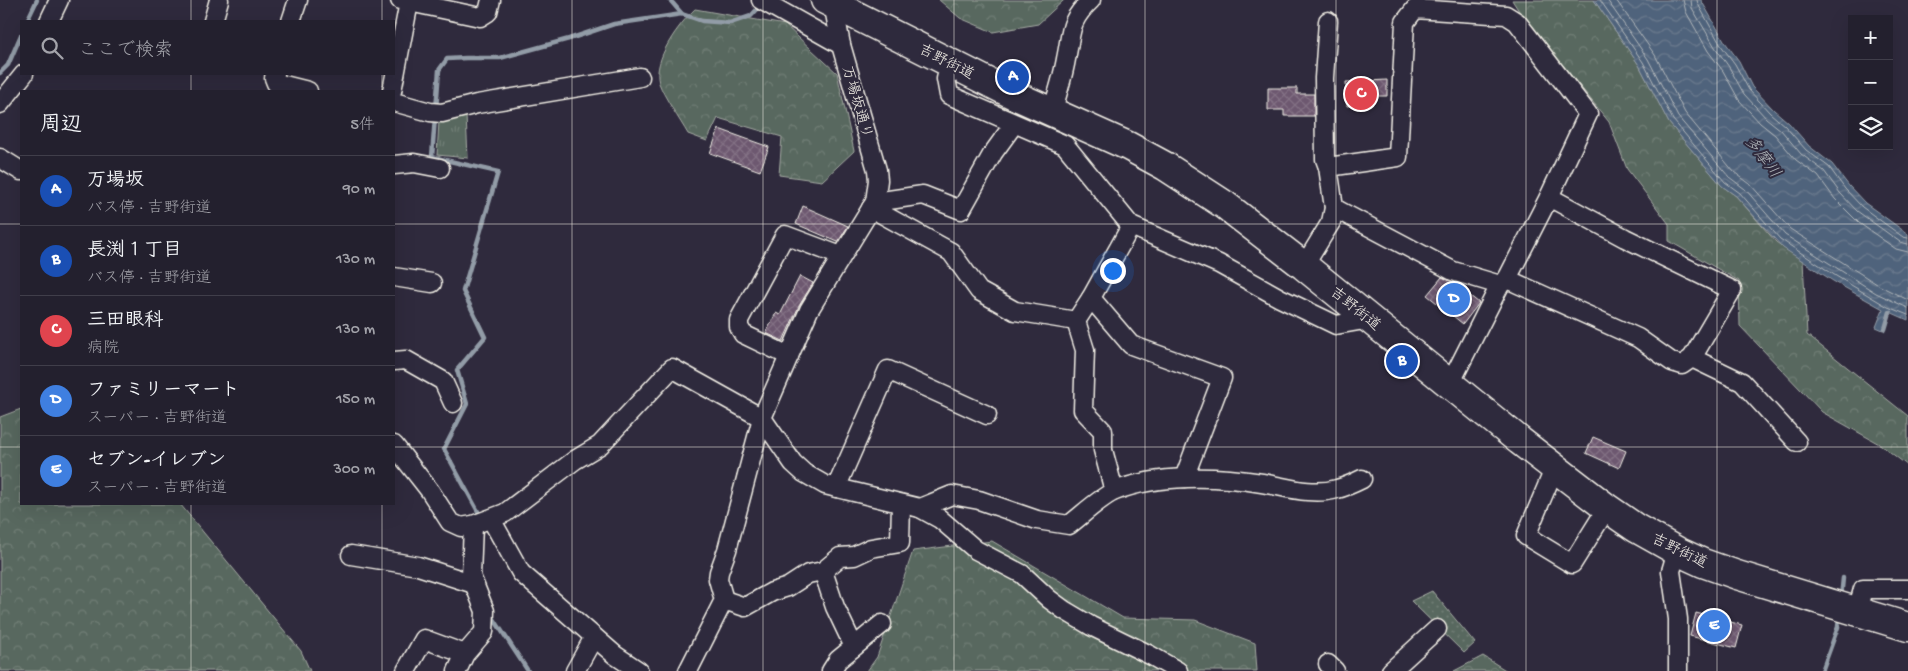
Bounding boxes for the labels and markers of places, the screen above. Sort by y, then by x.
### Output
pin: A [997,58,1029,96]
pin: C [1345,75,1377,113]
pin: D [1438,280,1470,318]
pin: B [1386,342,1418,380]
pin: E [1698,607,1730,645]

